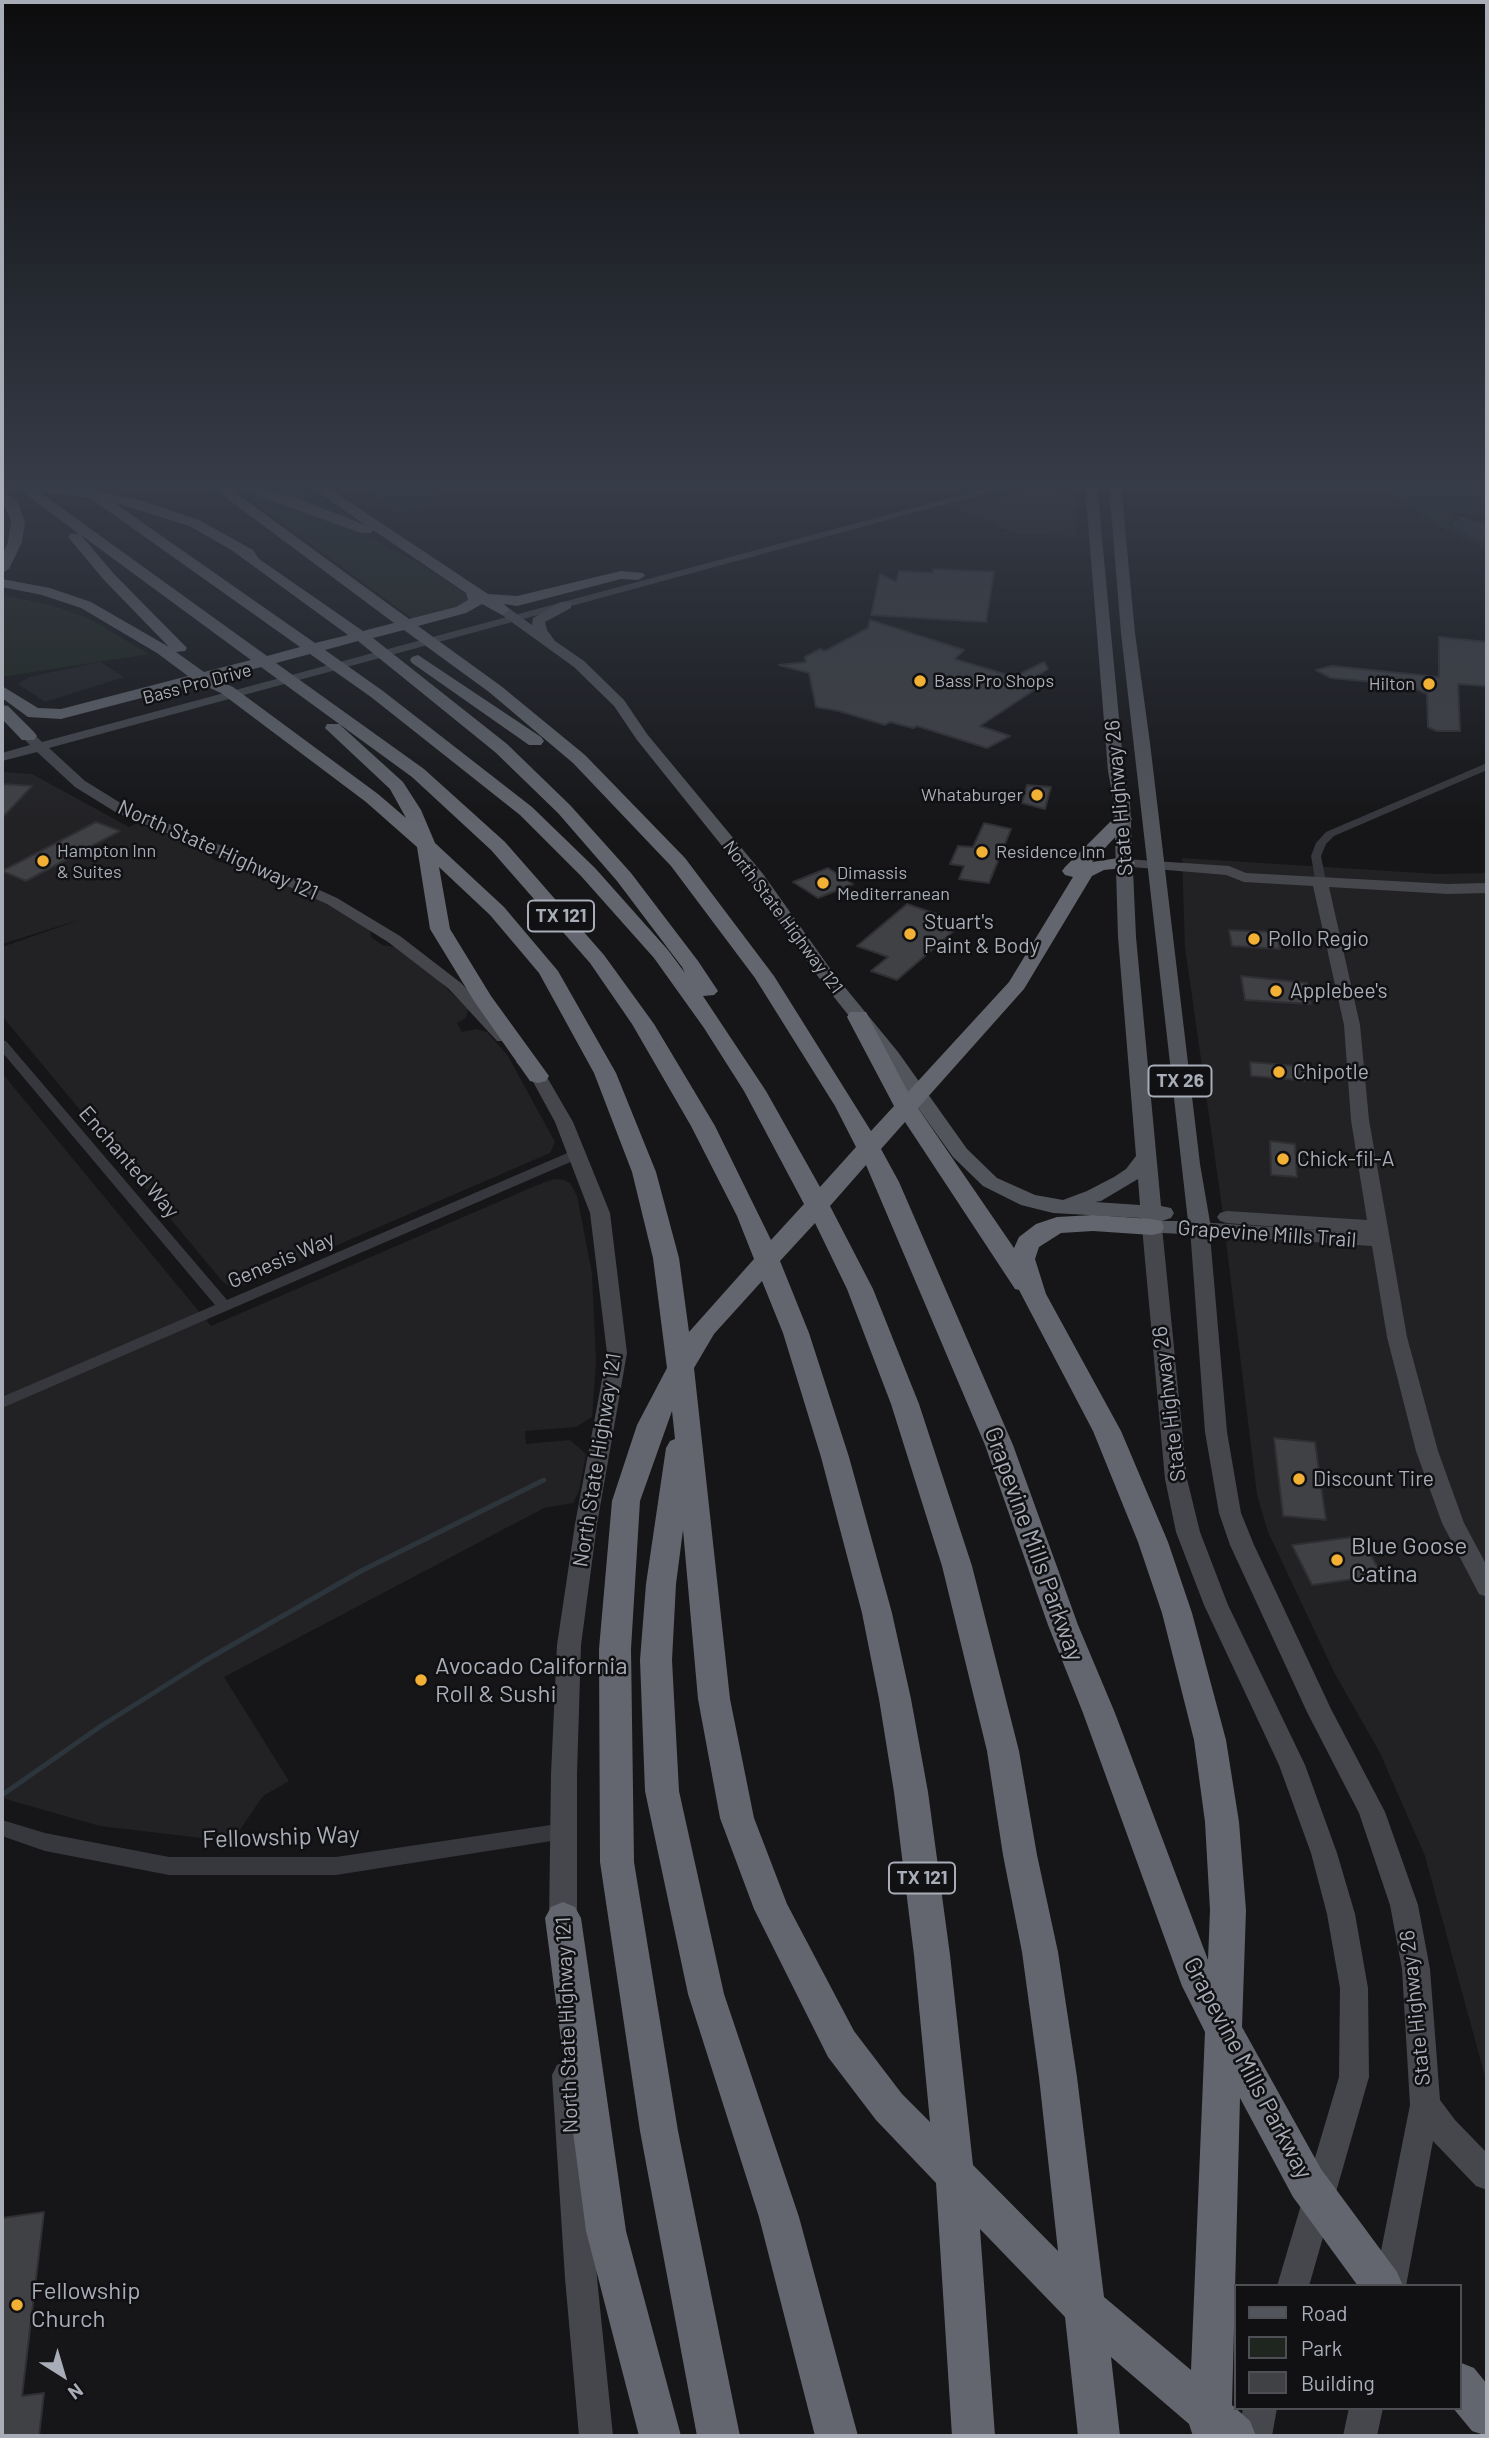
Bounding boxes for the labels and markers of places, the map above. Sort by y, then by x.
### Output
place label: Bass Pro Shops [934,670,1054,692]
marker: Bass Pro Shops [912,673,928,689]
place label: Hilton [1369,673,1415,695]
marker: Hilton [1421,676,1437,692]
place label: Whataburger [921,784,1023,806]
marker: Whataburger [1029,787,1045,803]
place label: Hampton Inn & Suites [57,840,156,882]
place label: Residence Inn [996,841,1105,863]
marker: Residence Inn [974,844,990,860]
marker: Hampton Inn & Suites [35,853,51,869]
place label: Dimassis Mediterranean [837,862,950,904]
marker: Dimassis Mediterranean [815,875,831,891]
place label: Stuart's Paint & Body [924,909,1039,959]
marker: Stuart's Paint & Body [902,926,918,942]
place label: Pollo Regio [1268,926,1369,952]
marker: Pollo Regio [1246,931,1262,947]
place label: Applebee's [1290,978,1388,1004]
marker: Applebee's [1268,983,1284,999]
place label: Chipotle [1293,1059,1369,1085]
marker: Chipotle [1271,1064,1287,1080]
place label: Chick-fil-A [1297,1146,1394,1172]
marker: Chick-fil-A [1275,1151,1291,1167]
place label: Discount Tire [1313,1466,1434,1492]
marker: Discount Tire [1291,1471,1307,1487]
place label: Blue Goose Catina [1351,1532,1467,1588]
marker: Blue Goose Catina [1329,1552,1345,1568]
place label: Avocado California Roll & Sushi [435,1652,628,1708]
marker: Avocado California Roll & Sushi [413,1672,429,1688]
place label: Fellowship Church [31,2277,141,2333]
marker: Fellowship Church [9,2297,25,2313]

